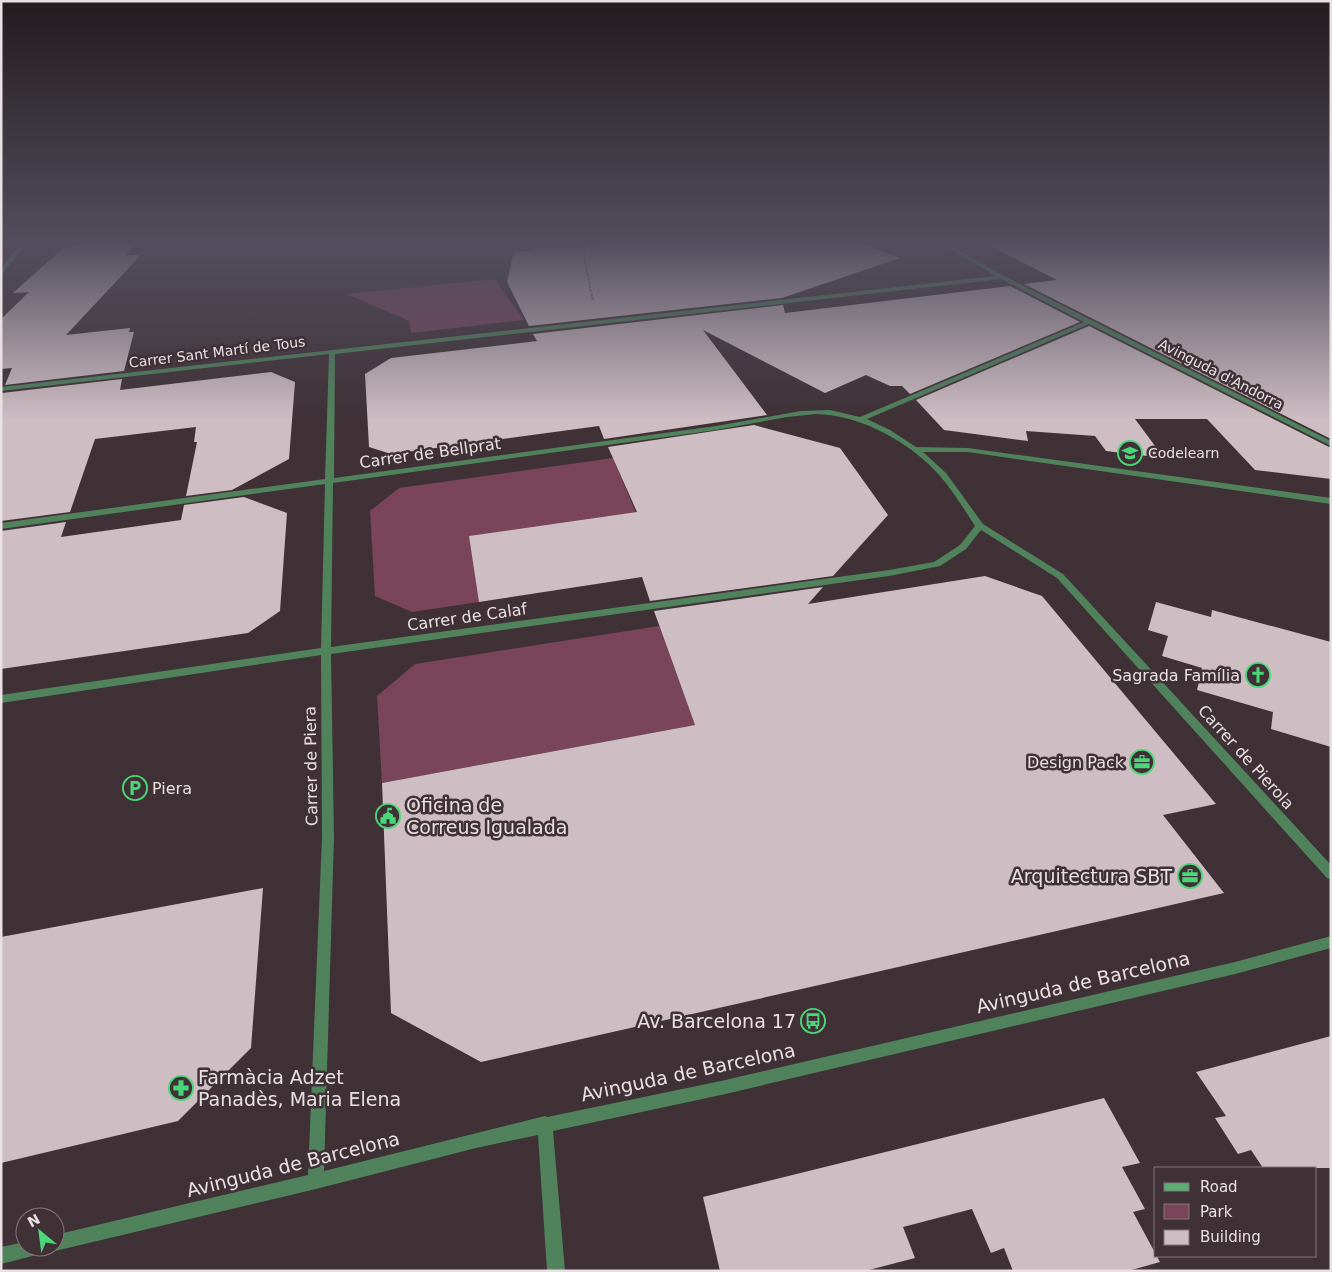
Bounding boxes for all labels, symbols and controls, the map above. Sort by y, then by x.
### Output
street label: Carrer Sant Martí de Tous [128,333,306,371]
street label: Avinguda d'Andorra [1156,336,1286,412]
street label: Carrer de Bellprat [358,434,502,472]
school or university icon: Codelearn [1117,440,1143,466]
place label: Codelearn [1148,445,1219,461]
street label: Carrer de Calaf [406,599,529,635]
church icon: Sagrada Família [1245,662,1271,688]
place label: Sagrada Família [1112,666,1240,685]
street label: Carrer de Pierola [1194,701,1298,813]
street label: Carrer de Piera [300,706,322,826]
office icon: Design Pack [1129,749,1155,775]
place label: Design Pack [1027,753,1125,772]
parking icon: Piera [122,775,148,801]
place label: Piera [152,779,192,798]
place label: Oficina de Correus Igualada [406,794,567,838]
public building icon: Oficina de Correus Igualada [375,803,401,829]
office icon: Arquitectura SBT [1177,863,1203,889]
place label: Arquitectura SBT [1011,865,1172,887]
street label: Avinguda de Barcelona [974,947,1192,1017]
bus stop icon: Av. Barcelona 17 [800,1008,826,1034]
place label: Av. Barcelona 17 [637,1010,796,1032]
street label: Avinguda de Barcelona [579,1038,797,1106]
place label: Farmàcia Adzet Panadès, Maria Elena [198,1066,401,1110]
pharmacy icon: Farmàcia Adzet Panadès, Maria Elena [168,1075,194,1101]
street label: Avinguda de Barcelona [184,1127,402,1201]
legend [1154,1167,1317,1257]
text: Road [1200,1178,1238,1196]
text: Park [1200,1203,1233,1221]
north arrow [15,1207,65,1257]
text: N [25,1211,43,1230]
text: Building [1200,1228,1261,1246]

